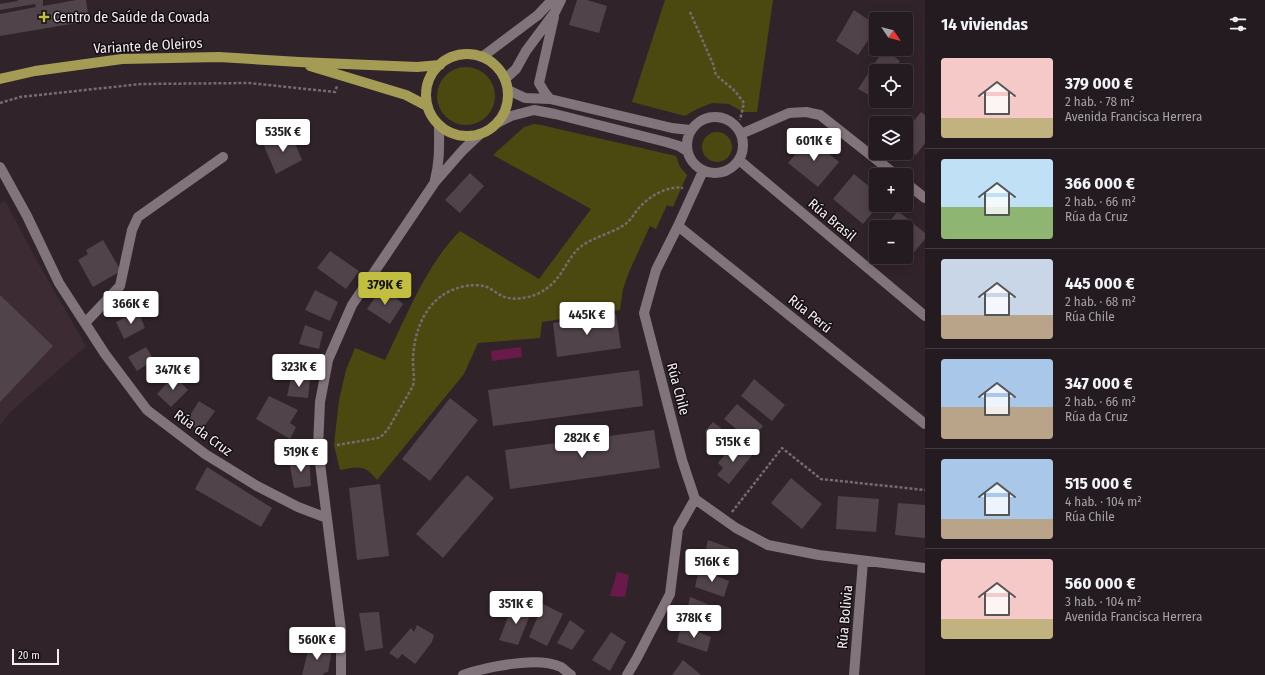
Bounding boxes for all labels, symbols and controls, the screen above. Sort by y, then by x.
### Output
place label: Centro de Saúde da Covada [53,9,210,26]
marker: Centro de Saúde da Covada [38,11,50,23]
north arrow [869,12,913,56]
map controls [869,12,913,264]
icon: filters [1227,13,1249,35]
text: 14 viviendas [941,14,1028,35]
street label: Variante de Oleiros [93,35,203,57]
button: locate [869,64,913,108]
text: 379 000 € [1065,73,1133,94]
icon: home [973,74,1021,122]
text: 2 hab. · 78 m² [1065,94,1135,109]
text: Avenida Francisca Herrera [1065,109,1202,124]
button: layers [869,116,913,160]
pin: 535K € [250,119,316,153]
text: 535K € [265,124,301,139]
pin: 601K € [781,128,847,162]
text: 601K € [796,133,832,148]
button: + [869,168,913,212]
text: 366 000 € [1065,173,1135,194]
icon: home [973,175,1021,223]
text: 2 hab. · 66 m² [1065,194,1136,209]
street label: Rúa Brasil [805,195,860,245]
text: Rúa da Cruz [1065,209,1128,224]
button: − [869,220,913,264]
pin: 379K € [352,272,418,306]
text: 445 000 € [1065,273,1135,294]
icon: home [973,275,1021,323]
text: 379K € [367,277,403,292]
pin: 366K € [98,291,164,325]
street label: Rúa Perú [785,291,835,337]
text: 2 hab. · 68 m² [1065,294,1136,309]
text: 366K € [113,296,149,311]
pin: 445K € [554,302,620,336]
text: 445K € [569,307,605,322]
text: Rúa Chile [1065,309,1115,324]
pin: 323K € [266,354,332,388]
pin: 347K € [140,357,206,391]
text: 323K € [281,359,317,374]
street label: Rúa Chile [663,361,693,417]
text: 347K € [155,362,191,377]
text: 347 000 € [1065,373,1133,394]
icon: home [973,375,1021,423]
text: 2 hab. · 66 m² [1065,394,1136,409]
street label: Rúa da Cruz [171,406,236,460]
text: Rúa da Cruz [1065,409,1128,424]
pin: 282K € [549,425,615,459]
pin: 515K € [700,429,766,463]
text: 282K € [564,430,600,445]
text: 515K € [716,434,750,449]
pin: 519K € [268,439,334,473]
text: 519K € [283,444,319,459]
text: 515 000 € [1065,473,1132,494]
icon: home [973,475,1021,523]
text: 4 hab. · 104 m² [1065,494,1142,509]
text: Rúa Chile [1065,509,1115,524]
pin: 516K € [679,549,745,583]
text: 516K € [694,554,730,569]
text: 560 000 € [1065,573,1136,594]
icon: home [973,575,1021,623]
street label: Rúa Bolivia [834,584,856,650]
pin: 351K € [483,591,549,625]
text: 3 hab. · 104 m² [1065,594,1141,609]
text: 351K € [499,596,533,611]
pin: 378K € [661,605,727,639]
text: Avenida Francisca Herrera [1065,609,1202,624]
text: 378K € [676,610,712,625]
pin: 560K € [284,627,350,661]
text: 560K € [298,632,336,647]
scale bar [12,647,59,666]
text: 20 m [18,649,40,662]

